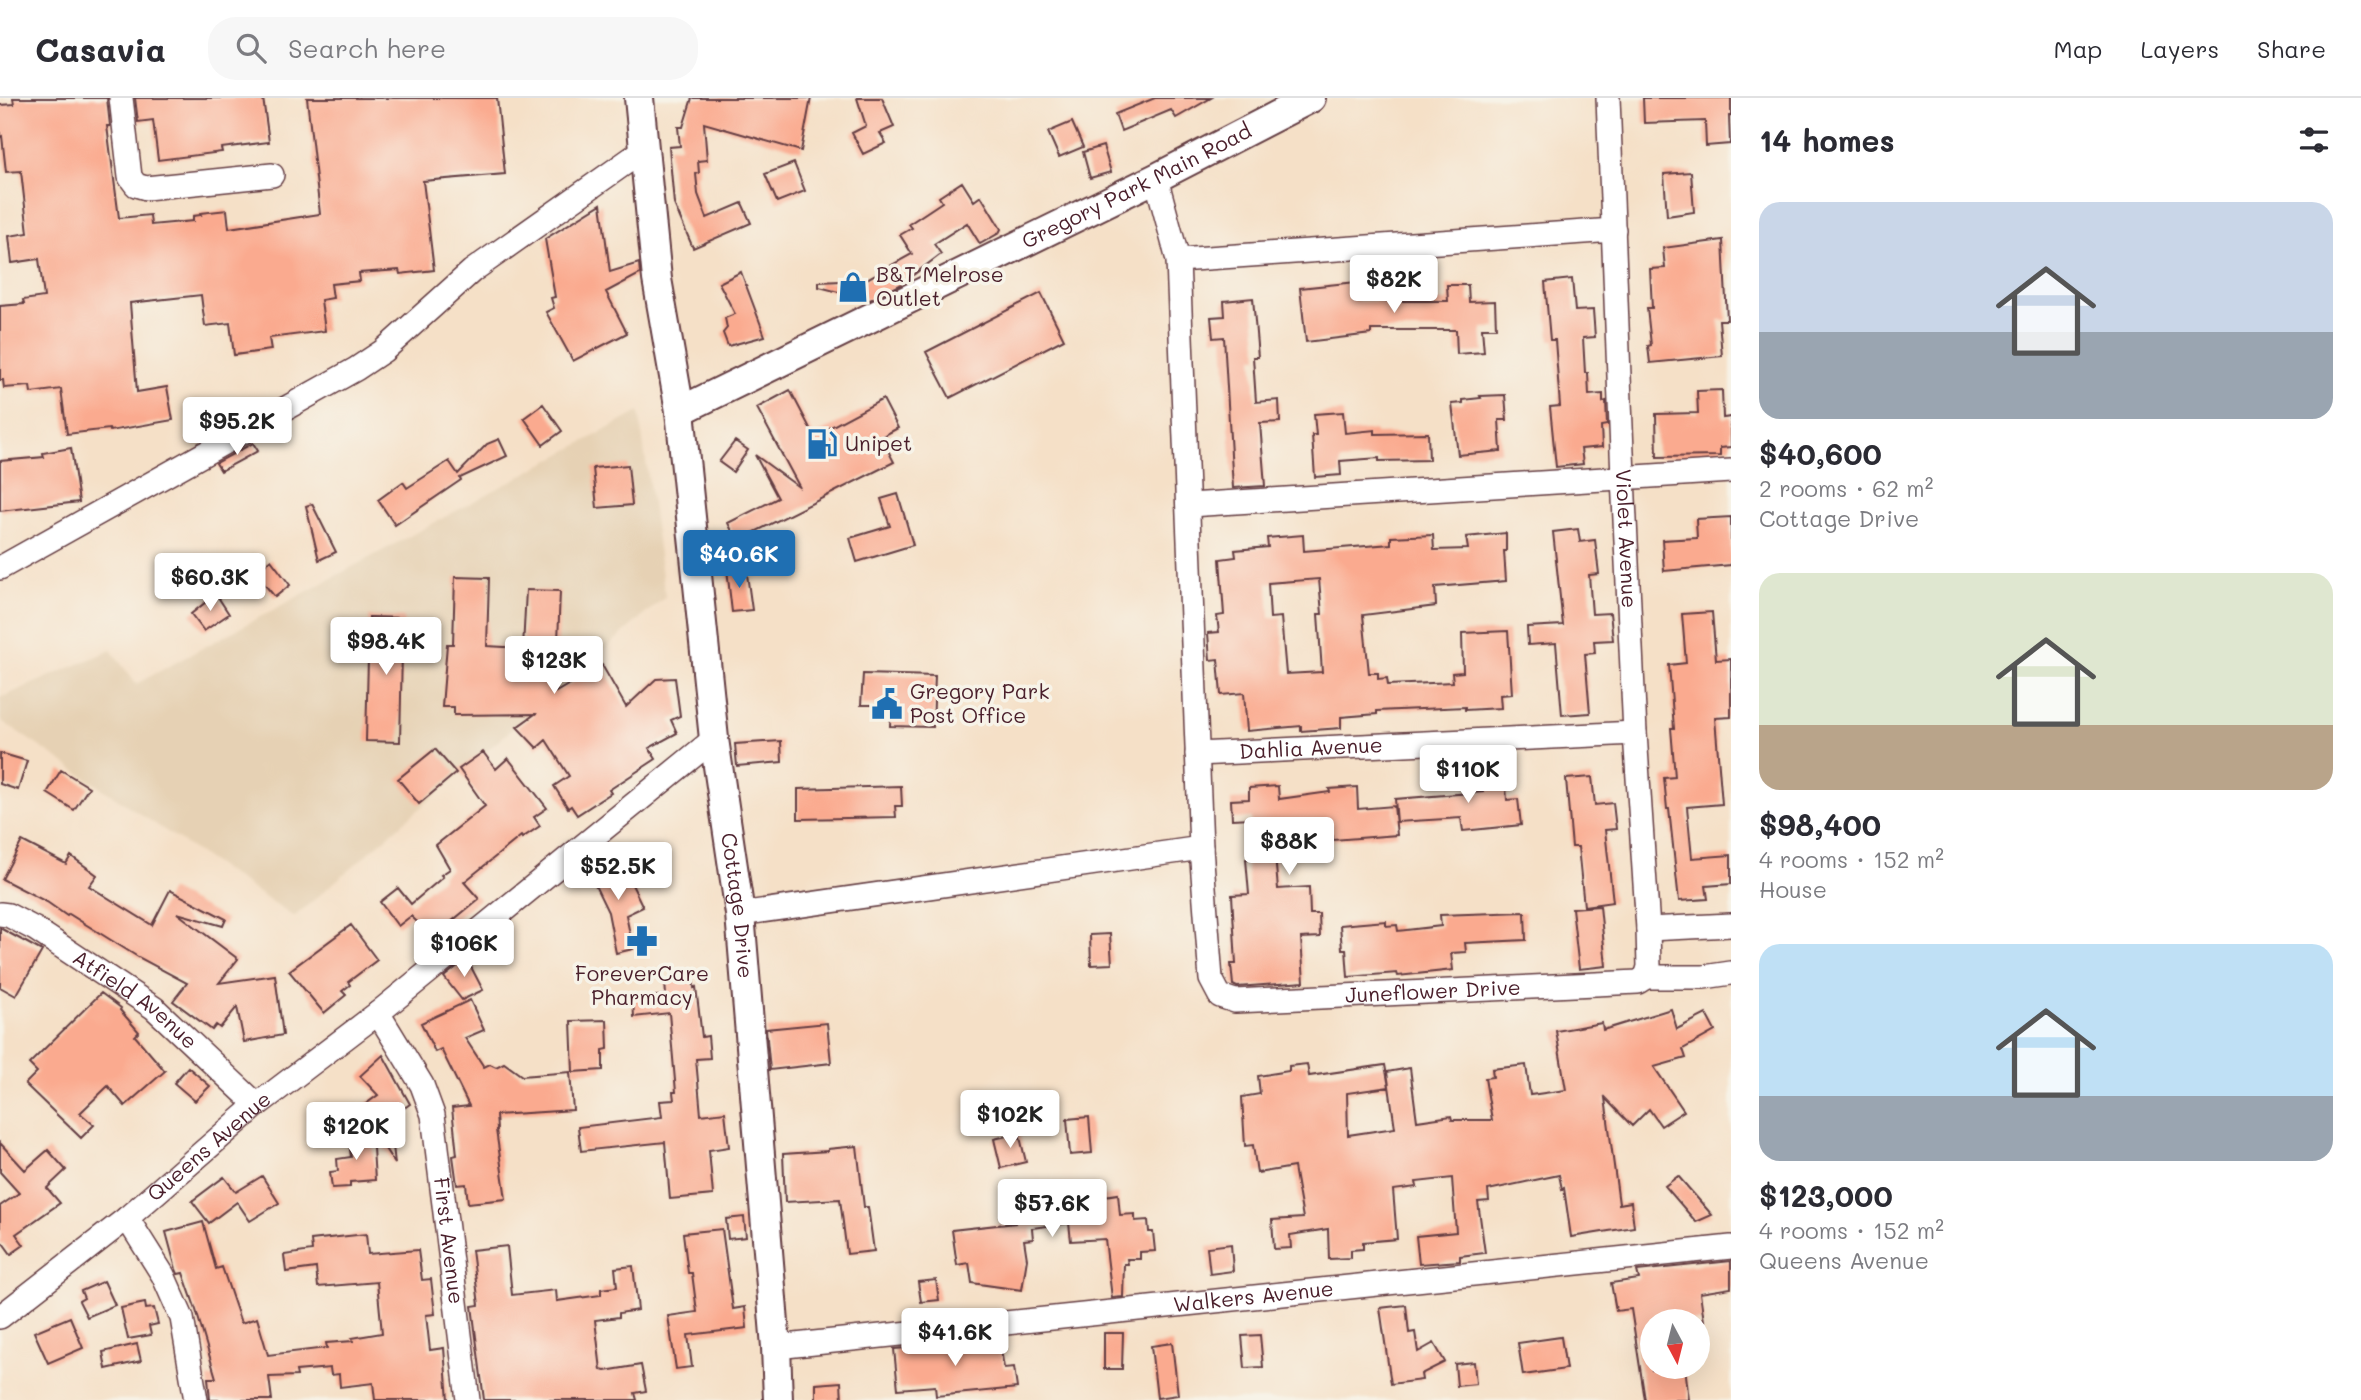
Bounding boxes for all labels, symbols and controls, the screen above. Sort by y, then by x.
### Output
search box [208,17,698,80]
text: Casavia [35,27,166,70]
icon: search [232,29,270,67]
text: Search here [288,31,446,65]
text: Map [2054,33,2102,64]
text: Layers [2140,33,2219,64]
text: Share [2257,33,2326,64]
street label: Gregory Park Main Road [1017,116,1255,254]
text: 14 homes [1759,120,1895,160]
icon: filters [2295,121,2333,159]
icon: home [1983,248,2109,374]
pin: $82K [1353,256,1435,315]
place label: B&T Melrose Outlet [876,260,1004,311]
text: $82K [1366,263,1422,293]
shop icon: B&T Melrose Outlet [836,270,870,304]
pin: $95.2K [180,398,294,457]
text: $95.2K [199,405,275,435]
fuel station icon: Unipet [805,427,839,461]
place label: Unipet [845,429,912,456]
text: $40,600 [1759,433,1882,473]
street label: Violet Avenue [1611,468,1644,609]
text: 2 rooms · 62 m² [1759,473,1933,503]
text: Cottage Drive [1759,503,1919,533]
pin: $40.6K [682,531,796,590]
text: $40.6K [699,538,779,568]
pin: $60.3K [153,554,267,613]
text: $60.3K [171,561,249,591]
pin: $98.4K [329,618,443,677]
icon: home [1983,619,2109,745]
text: $98.4K [346,625,426,655]
pin: $123K [505,636,603,696]
text: $123K [521,644,587,674]
place label: Gregory Park Post Office [910,677,1050,728]
public building icon: Gregory Park Post Office [870,687,904,721]
street label: Dahlia Avenue [1238,730,1383,764]
pin: $110K [1419,746,1517,805]
text: $110K [1436,753,1500,783]
text: $98,400 [1759,804,1881,844]
pin: $88K [1248,818,1330,877]
text: $88K [1260,825,1318,855]
street label: Cottage Drive [716,831,760,979]
pin: $52.5K [561,842,675,902]
text: 4 rooms · 152 m² [1759,844,1944,874]
text: $52.5K [580,850,656,880]
text: House [1759,874,1827,904]
pin: $106K [415,920,513,979]
pharmacy icon: ForeverCare Pharmacy [625,924,659,958]
text: $106K [430,927,498,957]
street label: Atfield Avenue [68,943,204,1054]
place label: ForeverCare Pharmacy [575,959,709,1010]
street label: Juneflower Drive [1345,973,1521,1008]
icon: home [1983,990,2109,1116]
street label: Queens Avenue [141,1084,276,1206]
pin: $102K [961,1090,1059,1150]
text: $102K [976,1098,1044,1128]
pin: $120K [307,1102,405,1162]
text: $120K [322,1110,390,1140]
text: $123,000 [1759,1175,1893,1215]
street label: First Avenue [429,1176,471,1306]
pin: $57.6K [995,1180,1109,1239]
text: $57.6K [1014,1187,1090,1217]
text: 4 rooms · 152 m² [1759,1215,1944,1245]
text: Queens Avenue [1759,1245,1929,1275]
street label: Walkers Avenue [1172,1274,1335,1317]
pin: $41.6K [898,1308,1012,1368]
north arrow [1640,1309,1710,1379]
map controls [1640,1309,1710,1379]
text: $41.6K [917,1316,993,1346]

